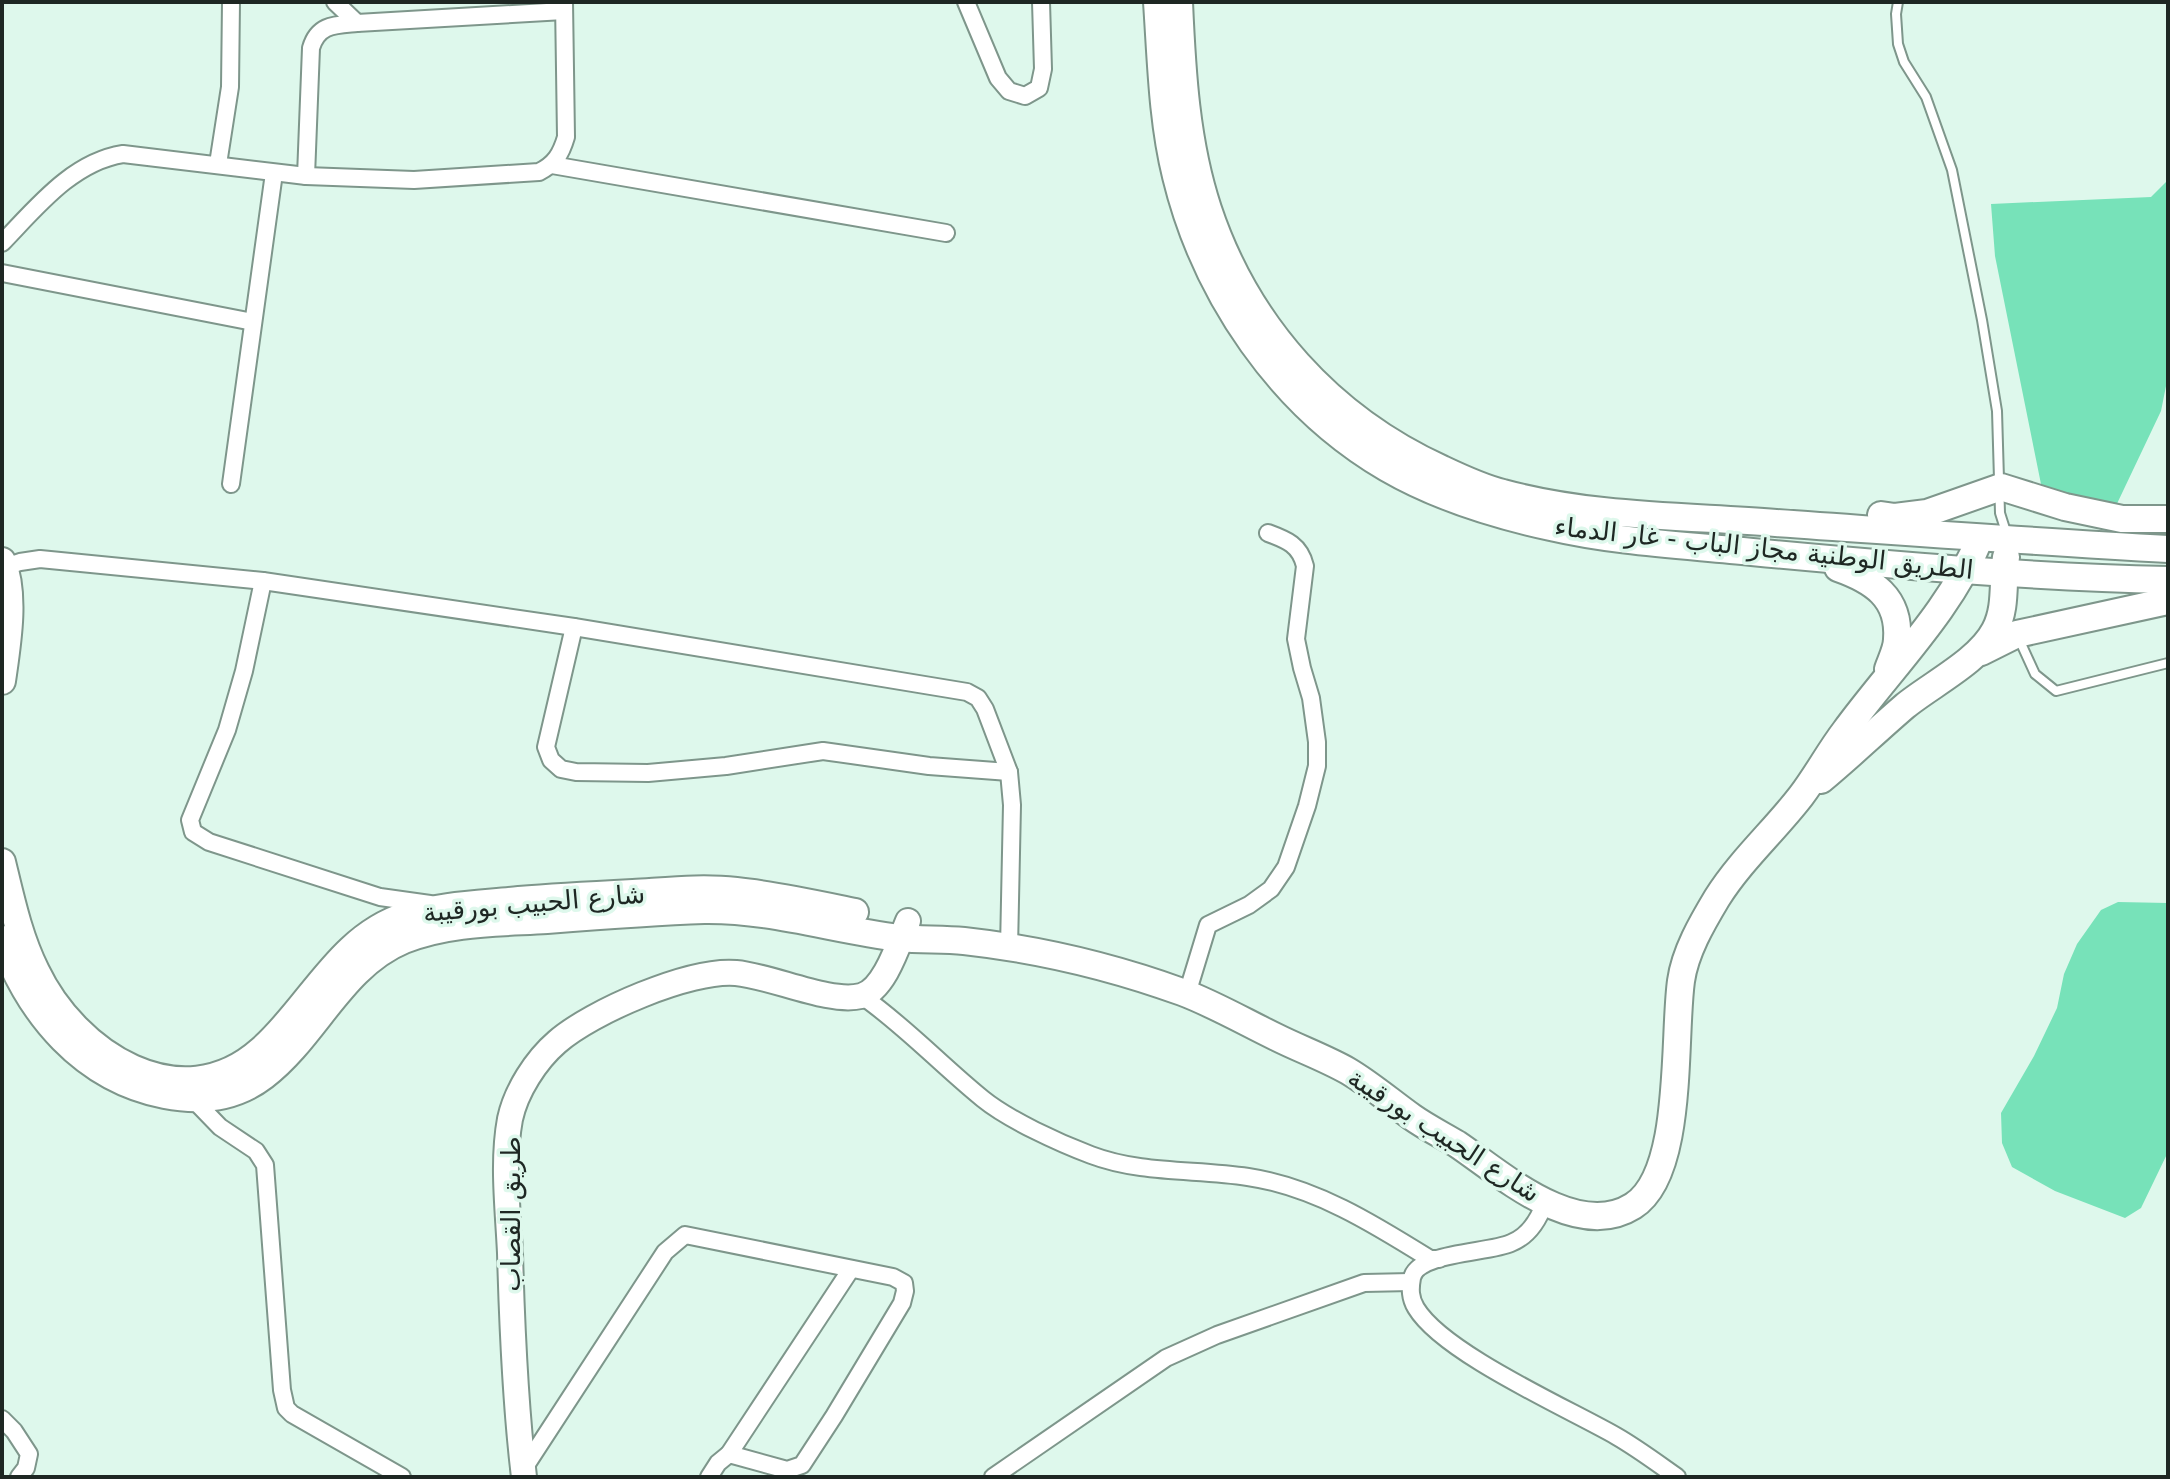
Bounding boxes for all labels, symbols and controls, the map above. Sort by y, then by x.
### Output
street label: الطريق الوطنية مجاز الباب - غار الدماء [1553,511,1975,586]
street label: شارع الحبيب بورقيبة [422,878,646,929]
street label: شارع الحبيب بورقيبة [1342,1062,1546,1209]
street label: طريق القصاب [496,1136,527,1292]

